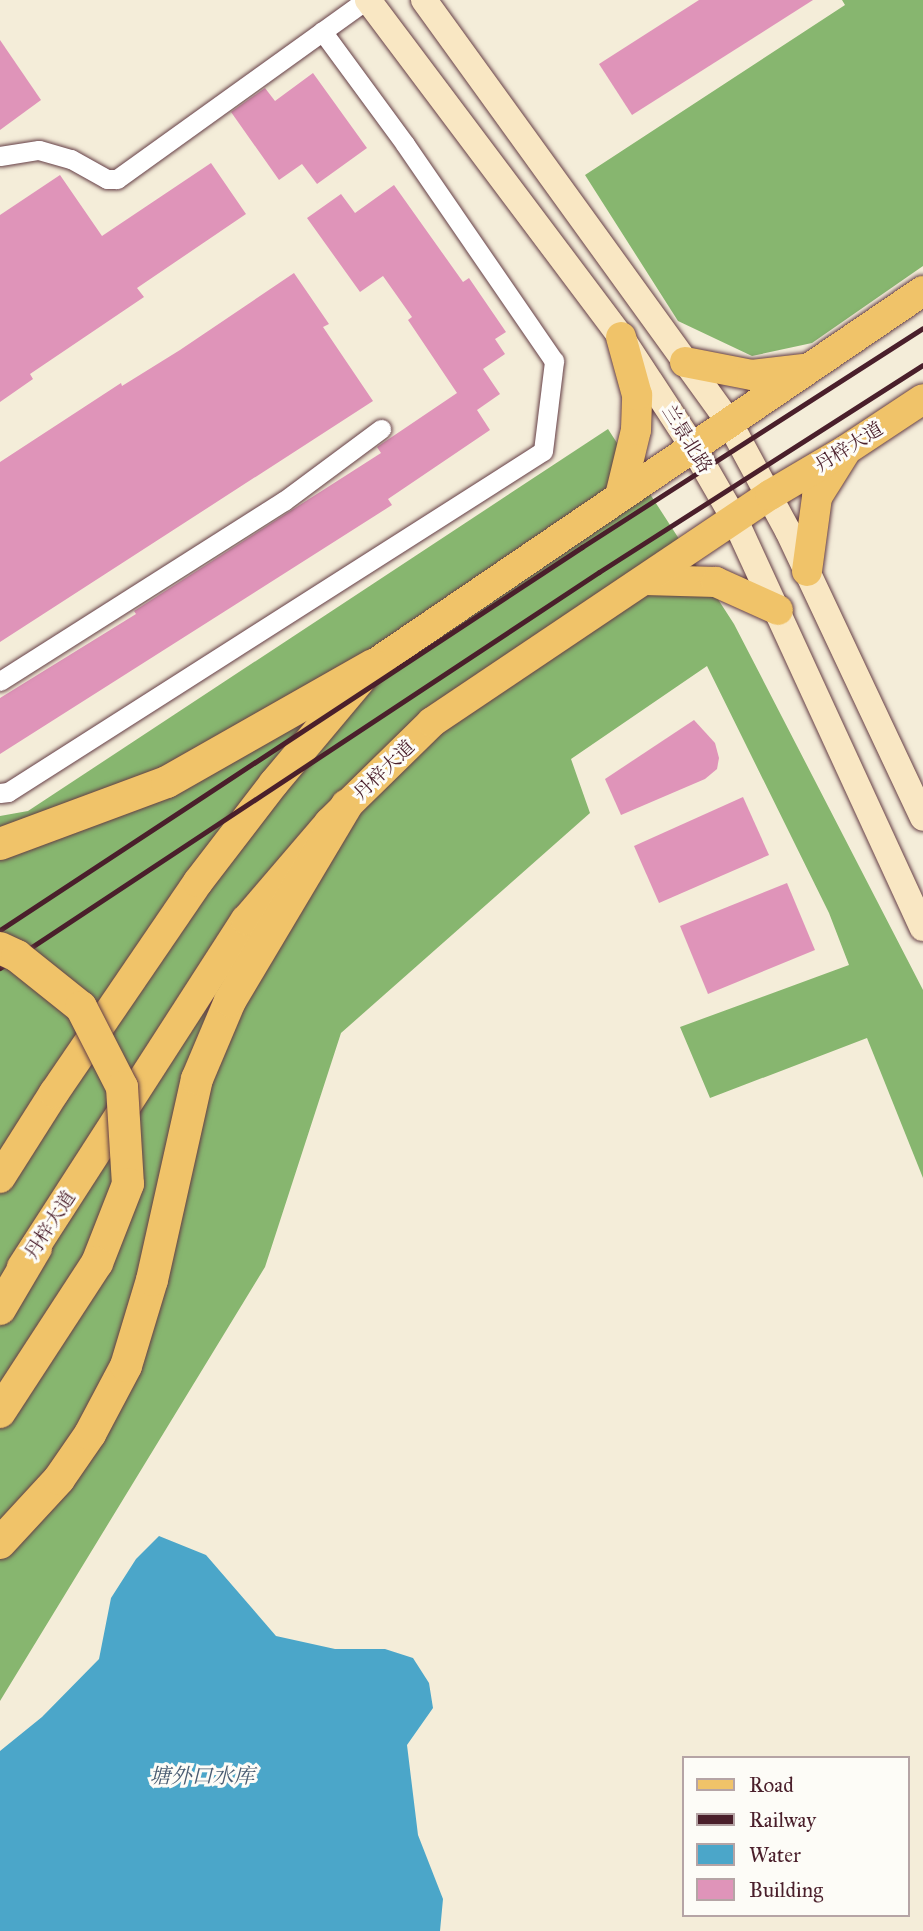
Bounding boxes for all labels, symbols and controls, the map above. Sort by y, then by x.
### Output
street label: 兰景北路 [657,401,717,477]
street label: 丹梓大道 [811,417,887,477]
street label: 丹梓大道 [349,735,419,805]
street label: 丹梓大道 [20,1187,80,1263]
legend [682,1756,909,1917]
water label: 塘外口水库 [150,1763,254,1789]
text: Road [749,1772,794,1798]
text: Railway [749,1807,816,1833]
text: Water [749,1842,801,1868]
text: Building [749,1877,823,1903]

